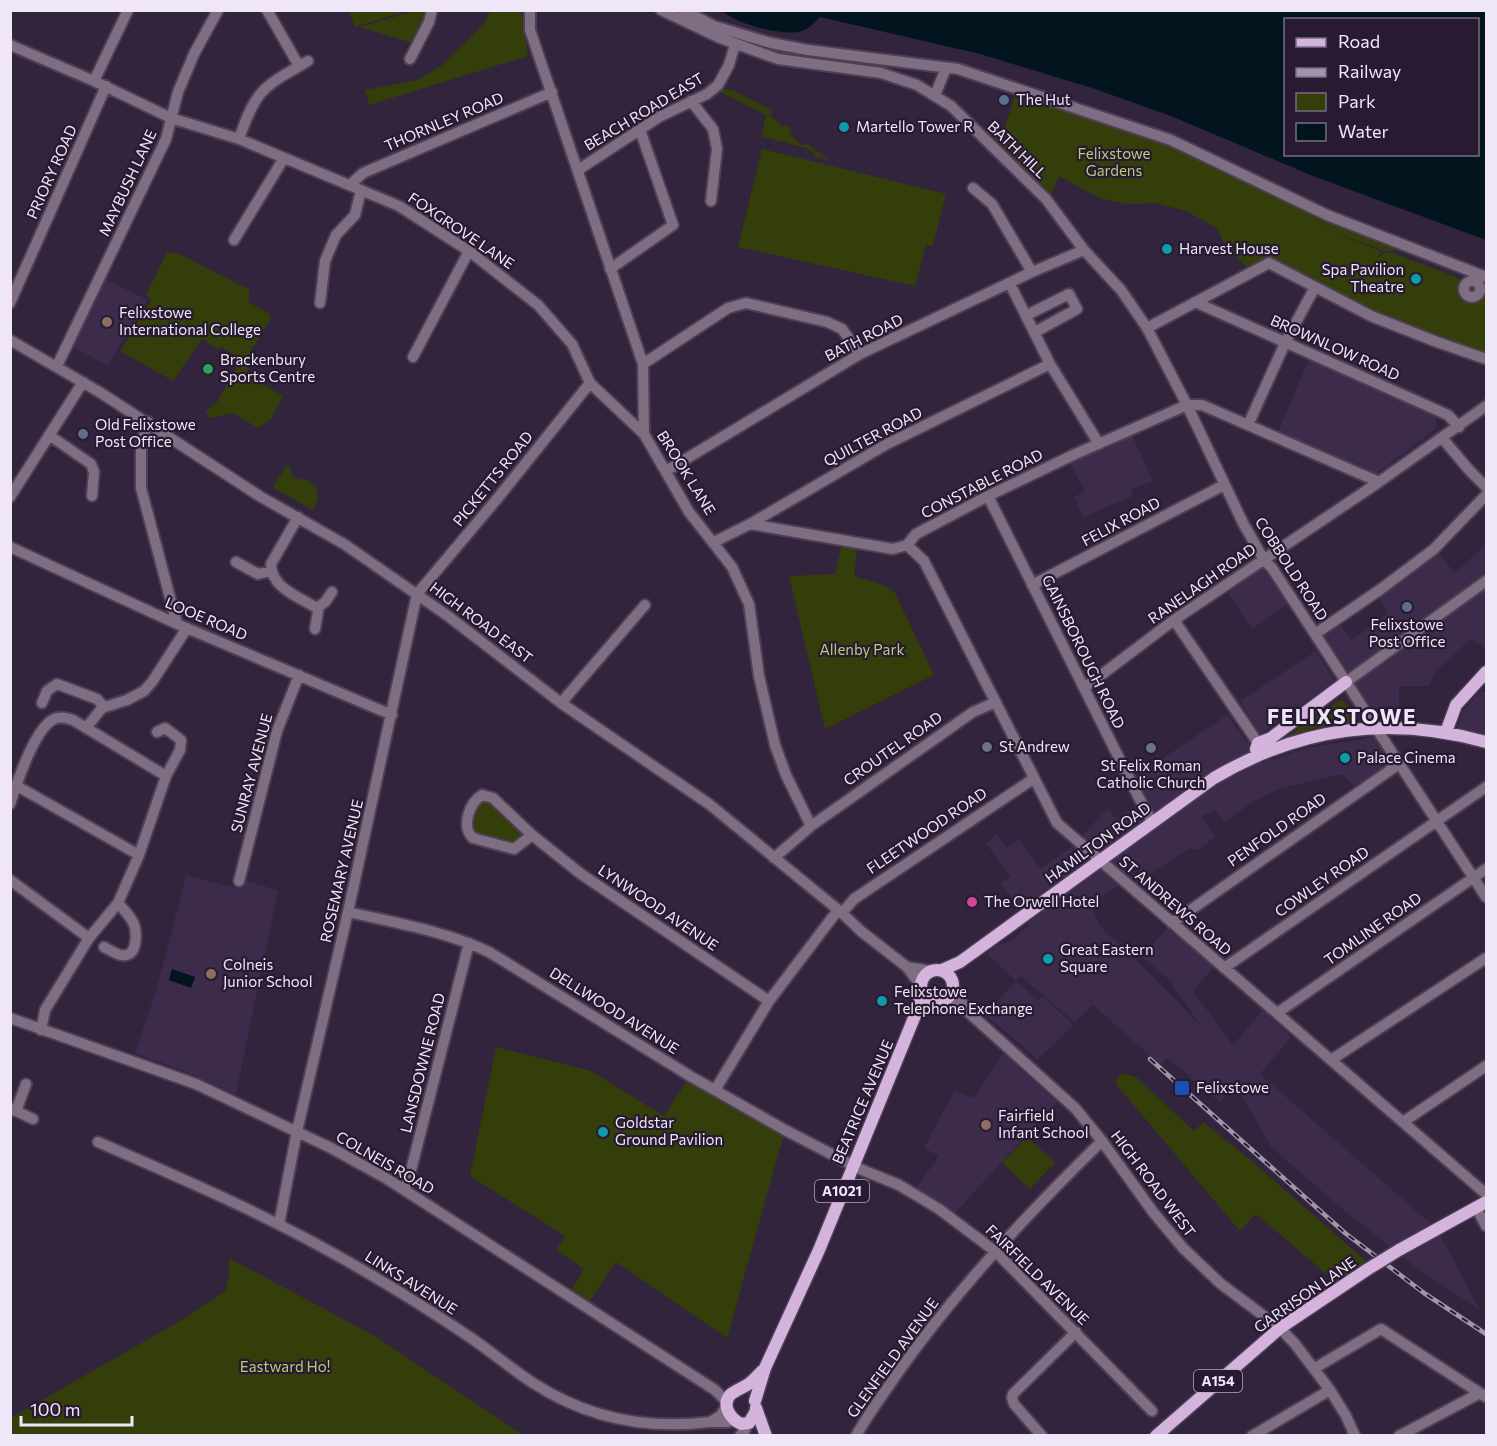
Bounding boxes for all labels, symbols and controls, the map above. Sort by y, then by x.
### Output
legend [1284,18,1479,156]
text: Road [1338,30,1380,52]
text: Railway [1338,60,1401,82]
street label: BEACH ROAD EAST [580,68,707,154]
street label: THORNLEY ROAD [381,88,506,154]
place label: The Hut [1016,90,1071,108]
text: Park [1338,90,1376,112]
marker: The Hut [997,93,1011,107]
place label: Martello Tower R [856,117,973,135]
street label: BATH HILL [984,117,1051,182]
marker: Martello Tower R [837,120,851,134]
text: Water [1338,120,1389,142]
street label: PRIORY ROAD [22,122,80,222]
street label: MAYBUSH LANE [94,126,160,239]
park label: Felixstowe Gardens [1077,144,1151,179]
street label: FOXGROVE LANE [405,188,518,272]
place label: Harvest House [1179,239,1279,257]
marker: Harvest House [1160,242,1174,256]
place label: Spa Pavilion Theatre [1322,260,1404,295]
marker: Spa Pavilion Theatre [1409,272,1423,286]
place label: Felixstowe International College [119,303,261,338]
street label: BATH ROAD [821,310,906,365]
street label: BROWNLOW ROAD [1268,310,1403,384]
marker: Felixstowe International College [100,315,114,329]
place label: Brackenbury Sports Centre [220,350,315,385]
marker: Brackenbury Sports Centre [201,362,215,376]
street label: QUILTER ROAD [820,403,925,470]
place label: Old Felixstowe Post Office [95,415,196,450]
marker: Old Felixstowe Post Office [76,427,90,441]
street label: PICKETTS ROAD [448,427,536,529]
street label: BROOK LANE [654,427,720,518]
street label: CONSTABLE ROAD [918,445,1045,522]
street label: FELIX ROAD [1078,493,1163,549]
street label: COBBOLD ROAD [1252,513,1332,624]
street label: RANELAGH ROAD [1144,539,1259,627]
street label: GAINSBOROUGH ROAD [1039,572,1129,731]
street label: HIGH ROAD EAST [427,578,537,667]
street label: LOOE ROAD [163,593,250,643]
marker: Felixstowe Post Office [1400,600,1414,614]
place label: Felixstowe Post Office [1369,615,1445,650]
park label: Allenby Park [819,640,905,658]
district label: FELIXSTOWE [1267,703,1417,728]
street label: CROUTEL ROAD [840,707,945,789]
street label: SUNRAY AVENUE [226,711,276,834]
place label: St Andrew [999,737,1070,755]
marker: St Andrew [980,740,994,754]
marker: St Felix Roman Catholic Church [1144,741,1158,755]
place label: Palace Cinema [1357,748,1456,766]
marker: Palace Cinema [1338,751,1352,765]
place label: St Felix Roman Catholic Church [1097,756,1205,791]
street label: FLEETWOOD ROAD [863,783,990,877]
street label: PENFOLD ROAD [1224,789,1329,870]
street label: ROSEMARY AVENUE [316,797,366,944]
street label: HAMILTON ROAD [1041,798,1154,886]
street label: COWLEY ROAD [1271,842,1372,920]
street label: ST ANDREWS ROAD [1116,852,1235,959]
street label: LYNWOOD AVENUE [595,860,722,954]
street label: TOMLINE ROAD [1320,888,1424,968]
place label: The Orwell Hotel [984,892,1099,910]
marker: The Orwell Hotel [965,895,979,909]
place label: Great Eastern Square [1060,940,1154,975]
marker: Great Eastern Square [1041,952,1055,966]
place label: Colneis Junior School [223,955,313,990]
street label: DELLWOOD AVENUE [547,963,683,1057]
marker: Colneis Junior School [204,967,218,981]
place label: Felixstowe Telephone Exchange [894,982,1033,1017]
street label: LANSDOWNE ROAD [396,991,448,1135]
marker: Felixstowe Telephone Exchange [875,994,889,1008]
street label: BEATRICE AVENUE [828,1037,896,1166]
place label: Felixstowe [1196,1078,1269,1096]
marker: Felixstowe [1173,1079,1191,1097]
place label: Fairfield Infant School [998,1106,1089,1141]
place label: Goldstar Ground Pavilion [615,1113,723,1148]
marker: Fairfield Infant School [979,1118,993,1132]
marker: Goldstar Ground Pavilion [596,1125,610,1139]
street label: COLNEIS ROAD [333,1127,438,1197]
street label: HIGH ROAD WEST [1108,1127,1200,1241]
road number: A1021 [815,1180,869,1202]
street label: FAIRFIELD AVENUE [982,1220,1093,1328]
street label: LINKS AVENUE [362,1247,461,1318]
street label: GARRISON LANE [1250,1252,1359,1336]
street label: GLENFIELD AVENUE [843,1294,942,1421]
park label: Eastward Ho! [240,1357,330,1375]
road number: A154 [1194,1370,1242,1392]
scale bar [21,1389,132,1427]
text: 100 m [30,1398,80,1420]

